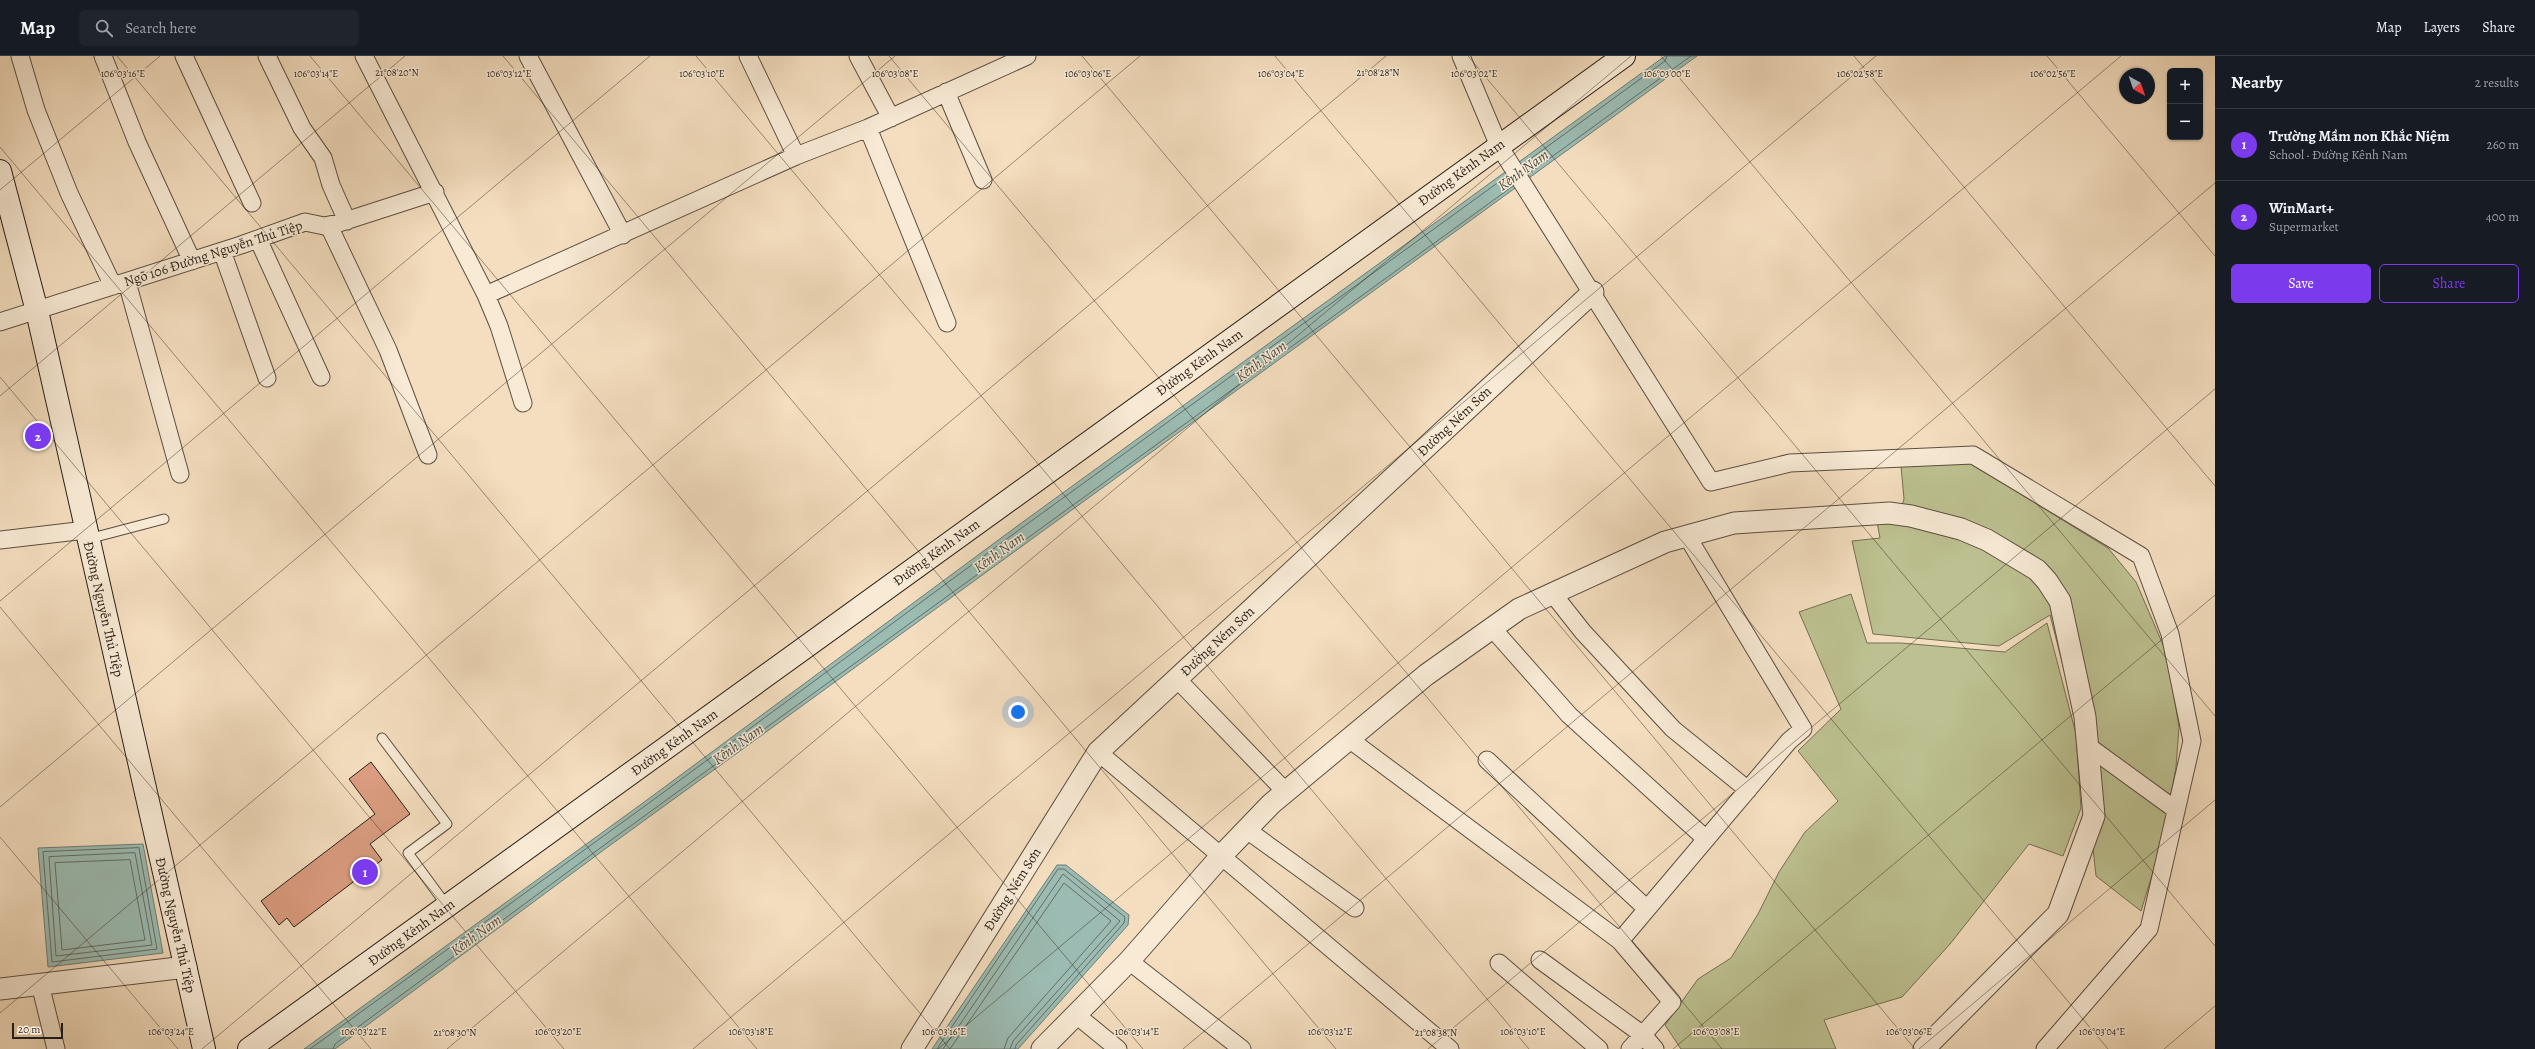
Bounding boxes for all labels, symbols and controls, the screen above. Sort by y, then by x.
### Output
search box [79,10,359,46]
text: Map [20,15,55,41]
icon: search [93,17,115,39]
text: Search here [125,18,197,38]
text: Map [2376,18,2402,37]
text: Layers [2424,18,2460,37]
text: Share [2482,18,2515,37]
text: 21°08'20"N [375,66,419,79]
text: 21°08'28"N [1357,66,1399,79]
text: 106°03'16"E [101,67,145,80]
text: 106°03'14"E [294,67,338,80]
text: 106°03'12"E [487,67,531,80]
text: 106°03'10"E [679,67,725,80]
text: 106°03'08"E [872,67,918,80]
text: 106°03'06"E [1065,67,1111,80]
text: 106°03'04"E [1258,67,1304,80]
text: 106°03'02"E [1451,67,1497,80]
text: 106°03'00"E [1643,67,1691,80]
text: 106°02'58"E [1837,67,1883,80]
text: 106°02'56"E [2030,67,2076,80]
north arrow [2119,68,2155,104]
map controls [2167,68,2203,140]
button: + [2167,68,2203,104]
text: Nearby [2231,71,2282,94]
text: 2 results [2475,74,2519,91]
button: − [2167,104,2203,140]
text: Trường Mầm non Khắc Niệm [2269,126,2450,146]
street label: Đường Kênh Nam [1414,134,1509,210]
text: 1 [2242,136,2246,153]
text: 260 m [2486,136,2519,153]
water label: Kênh Nam [1493,145,1553,195]
text: School · Đường Kênh Nam [2269,146,2408,163]
text: WinMart+ [2269,198,2334,218]
text: 2 [2241,208,2247,225]
text: 400 m [2486,208,2519,225]
street label: Ngõ 106 Đường Nguyễn Thủ Tiệp [121,216,305,291]
text: Supermarket [2269,218,2339,235]
button: Save [2231,264,2371,303]
button: Share [2379,264,2519,303]
street label: Đường Kênh Nam [1152,324,1247,400]
water label: Kênh Nam [1231,336,1291,386]
street label: Đường Ném Sơn [1413,382,1496,461]
pin: 2 [25,421,51,451]
street label: Đường Kênh Nam [889,514,984,590]
water label: Kênh Nam [969,527,1029,577]
street label: Đường Nguyễn Thủ Tiệp [79,539,128,679]
street label: Đường Ném Sơn [1176,602,1259,681]
your location [1008,702,1028,722]
street label: Đường Kênh Nam [627,704,722,780]
water label: Kênh Nam [708,719,768,769]
street label: Đường Ném Sơn [979,844,1046,935]
street label: Đường Nguyễn Thủ Tiệp [151,855,200,995]
pin: 1 [352,857,378,887]
street label: Đường Kênh Nam [364,894,459,970]
water label: Kênh Nam [446,910,506,960]
scale bar [12,1021,63,1040]
text: 20 m [18,1022,40,1037]
text: 106°03'24"E [148,1025,194,1038]
text: 106°03'22"E [341,1025,387,1038]
text: 106°03'20"E [535,1025,581,1038]
text: 106°03'18"E [729,1025,773,1038]
text: 106°03'16"E [922,1025,966,1038]
text: 106°03'14"E [1115,1025,1159,1038]
text: 106°03'12"E [1308,1025,1352,1038]
text: 106°03'10"E [1500,1025,1546,1038]
text: 106°03'08"E [1693,1025,1739,1038]
text: 106°03'06"E [1886,1025,1932,1038]
text: 106°03'04"E [2079,1025,2125,1038]
text: 21°08'30"N [434,1026,476,1039]
text: 21°08'38"N [1415,1026,1457,1039]

